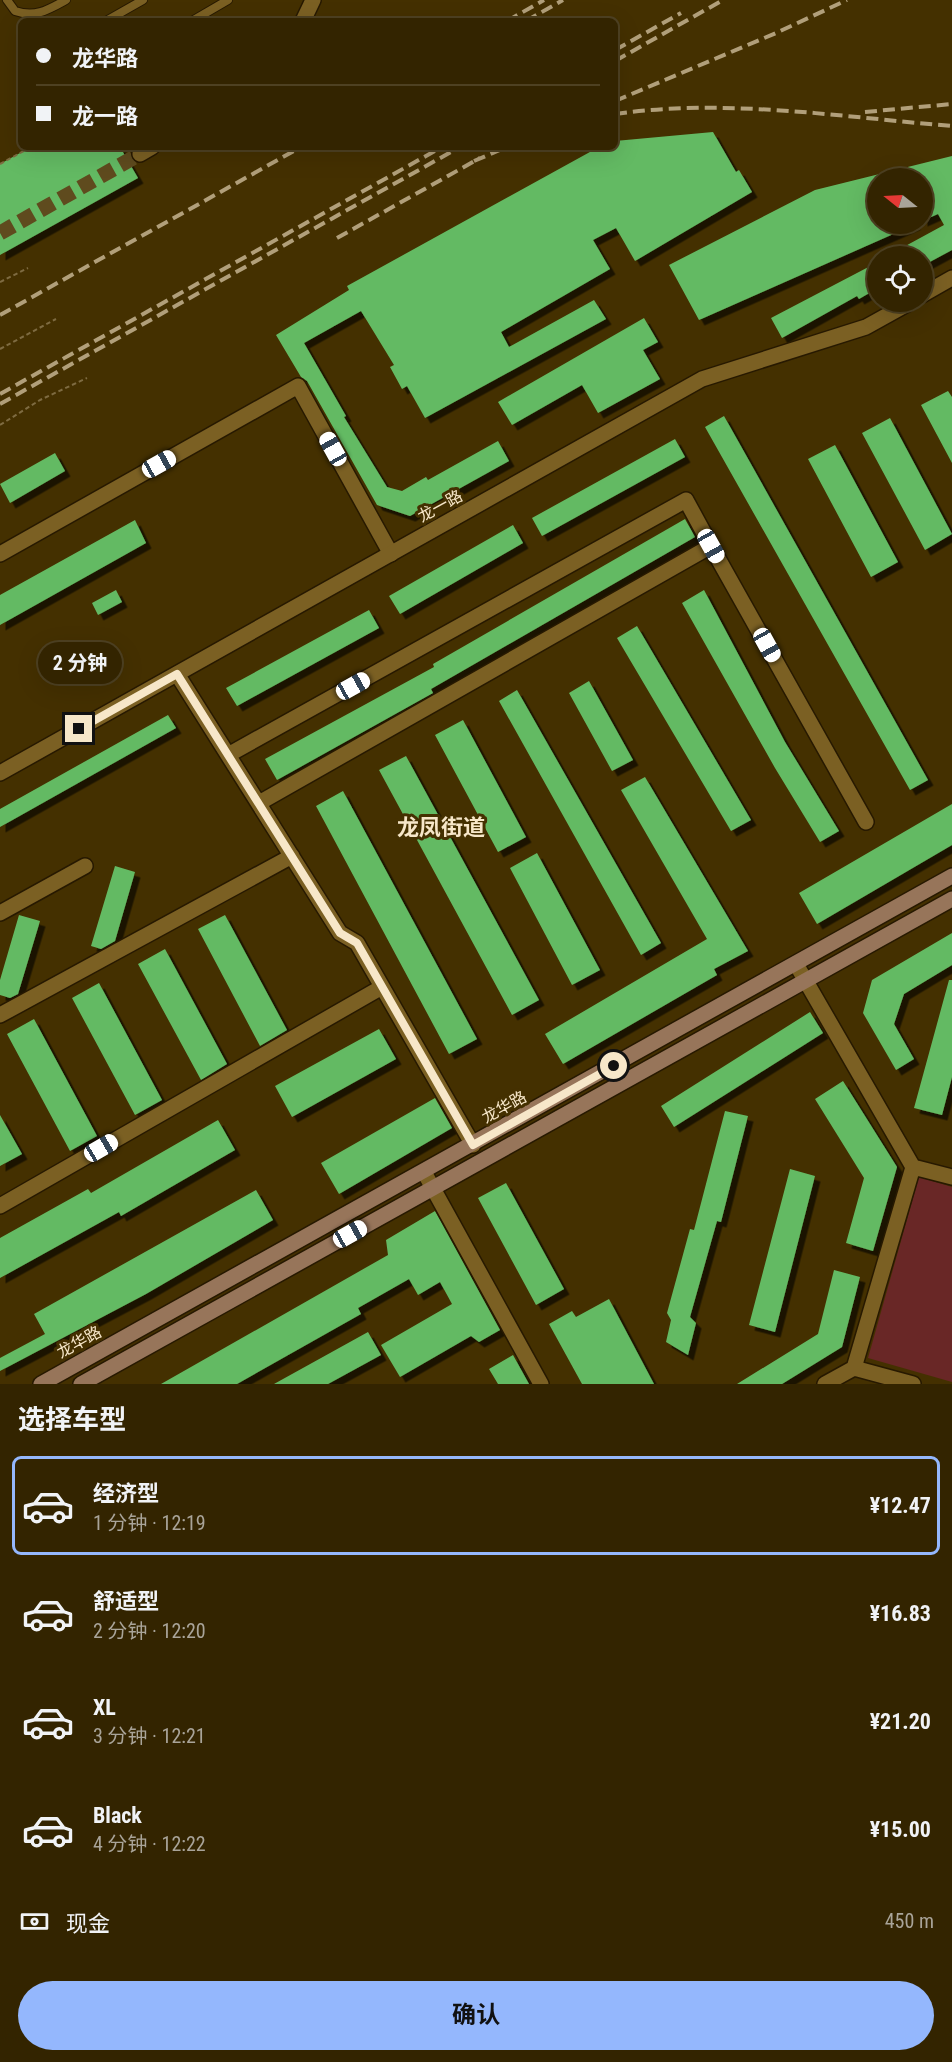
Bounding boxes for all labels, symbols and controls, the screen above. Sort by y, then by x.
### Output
text: 龙华路 [72,46,138,71]
text: 龙一路 [72,104,138,129]
north arrow [867,168,933,234]
map controls [867,168,933,312]
button: locate [867,246,933,312]
car [316,429,350,469]
car [139,447,179,481]
street label: 龙一路 [414,486,466,526]
car [694,526,728,566]
car [750,625,784,665]
callout: 2 分钟 [37,642,121,684]
text: 2 分钟 [53,651,107,675]
car [333,669,373,703]
route end [65,715,92,742]
district label: 龙凤街道 [397,815,485,840]
route start [600,1052,627,1079]
street label: 龙华路 [478,1087,530,1127]
car [81,1131,121,1165]
car [330,1217,370,1251]
street label: 龙华路 [53,1322,105,1362]
text: 选择车型 [18,1404,126,1436]
icon: car [21,1479,75,1533]
text: 经济型 [93,1481,159,1506]
text: ¥12.47 [870,1493,931,1518]
text: 1 分钟 · 12:19 [93,1511,206,1535]
icon: car [21,1587,75,1641]
text: 舒适型 [93,1589,159,1614]
text: ¥16.83 [870,1601,931,1626]
text: 2 分钟 · 12:20 [93,1619,206,1643]
icon: car [21,1695,75,1749]
text: XL [93,1695,116,1720]
text: ¥21.20 [870,1709,931,1734]
text: 3 分钟 · 12:21 [93,1724,206,1748]
icon: car [21,1803,75,1857]
text: Black [93,1803,142,1828]
text: ¥15.00 [870,1817,931,1842]
text: 4 分钟 · 12:22 [93,1832,206,1856]
icon: cash [18,1905,51,1938]
text: 450 m [885,1909,934,1933]
text: 现金 [66,1911,110,1936]
button: 确认 [18,1981,934,2050]

